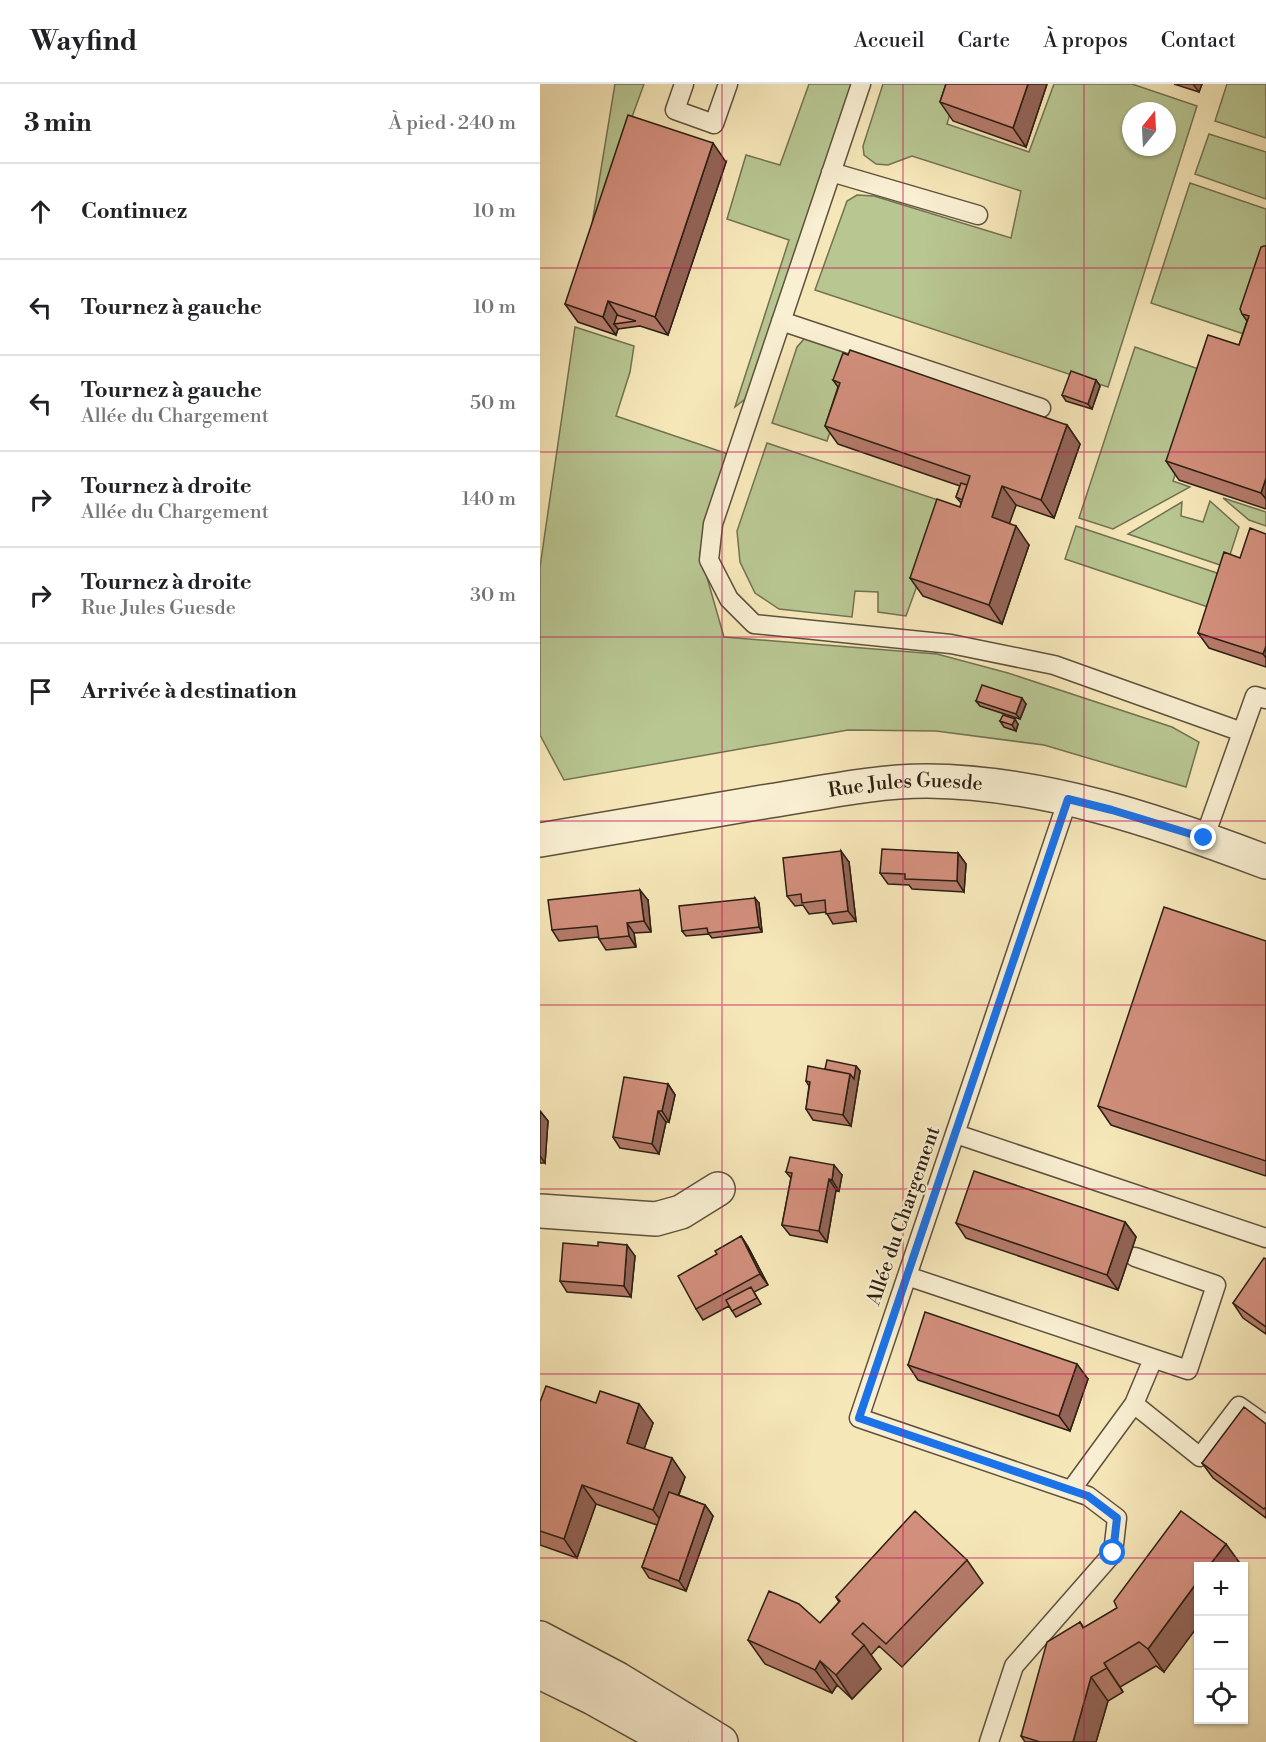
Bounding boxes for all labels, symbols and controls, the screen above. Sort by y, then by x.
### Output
text: Wayfind [30,24,138,59]
text: Accueil [854,28,925,54]
text: Carte [958,28,1010,54]
text: À propos [1043,28,1128,54]
text: Contact [1161,28,1236,54]
north arrow [1122,102,1176,156]
text: 3 min [24,107,92,139]
text: À pied · 240 m [389,111,516,136]
icon: ahead [24,195,57,228]
text: Continuez [81,198,187,225]
text: 10 m [473,199,516,224]
icon: left [24,291,57,324]
text: Tournez à gauche [81,294,262,321]
text: 10 m [473,295,516,320]
text: Tournez à gauche [81,377,262,404]
icon: left [24,387,57,420]
text: 50 m [470,391,516,416]
text: Allée du Chargement [81,404,269,429]
text: Tournez à droite [81,473,252,500]
icon: right [24,483,57,516]
text: 140 m [461,487,516,512]
text: Allée du Chargement [81,500,269,525]
text: Tournez à droite [81,569,252,596]
icon: right [24,579,57,612]
text: 30 m [470,583,516,608]
text: Rue Jules Guesde [81,596,236,621]
icon: arrive [24,675,57,708]
text: Arrivée à destination [81,678,297,705]
street label: Rue Jules Guesde [826,768,984,803]
route end [1190,824,1216,850]
street label: Allée du Chargement [861,1123,946,1310]
route start [1099,1539,1125,1565]
map controls [1194,1562,1248,1724]
button: + [1194,1562,1248,1616]
button: − [1194,1616,1248,1670]
button: locate [1194,1670,1248,1724]

